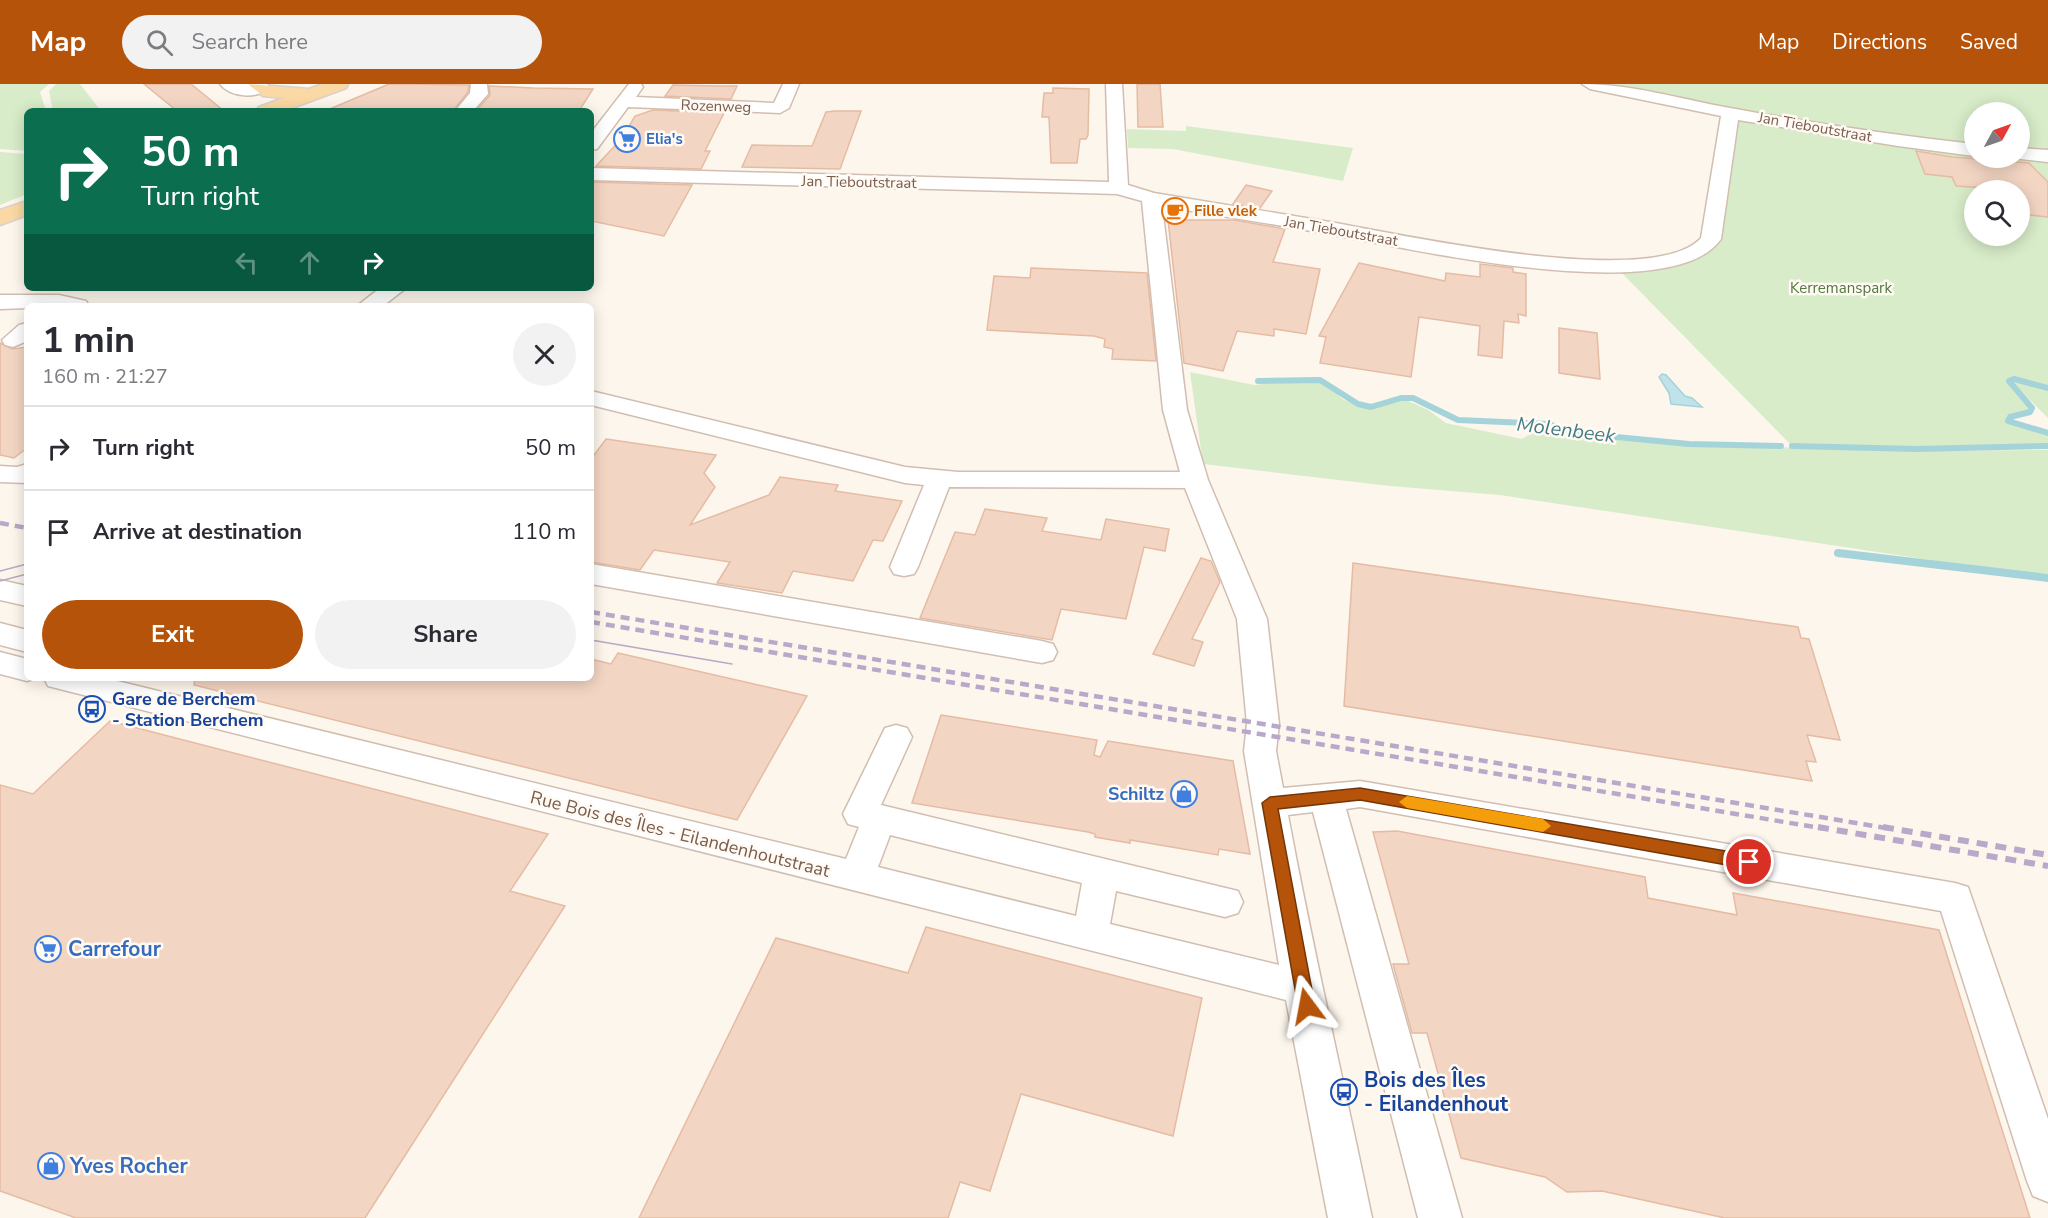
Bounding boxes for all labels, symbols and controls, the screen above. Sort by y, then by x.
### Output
search box [122,15,542,69]
text: Map [30,23,86,61]
icon: search [143,26,176,59]
text: Search here [191,27,308,57]
text: Map [1758,28,1799,56]
text: Directions [1832,28,1927,56]
text: Saved [1960,28,2018,56]
street label: Rozenweg [680,95,752,117]
north arrow [1964,102,2030,168]
map controls [1964,102,2030,246]
street label: Jan Tieboutstraat [1756,107,1874,147]
text: 50 m [141,124,240,181]
supermarket icon: Elia's [612,124,642,154]
place label: Elia's [646,129,683,149]
icon: right [42,132,120,210]
street label: Jan Tieboutstraat [800,171,918,193]
text: Turn right [141,178,259,215]
button: search [1964,180,2030,246]
cafe icon: Fille vlek [1160,196,1190,226]
place label: Fille vlek [1194,201,1258,221]
street label: Jan Tieboutstraat [1282,211,1400,251]
icon: left [230,246,263,279]
icon: ahead [293,246,326,279]
icon: right [356,246,389,279]
park label: Kerremanspark [1790,278,1892,298]
text: 1 min [42,316,135,365]
button: close [513,323,576,386]
text: 160 m · 21:27 [42,363,168,390]
water label: Molenbeek [1515,411,1618,450]
icon: right [42,432,75,465]
text: Turn right [93,433,194,463]
text: 50 m [525,433,576,463]
icon: arrive [42,516,75,549]
text: Arrive at destination [93,517,302,547]
text: 110 m [512,517,576,547]
button: Exit [42,600,303,669]
button: Share [315,600,576,669]
place label: Gare de Berchem - Station Berchem [112,687,264,732]
bus stop icon: Gare de Berchem - Station Berchem [77,694,107,724]
shop icon: Schiltz [1169,779,1199,809]
place label: Schiltz [1108,782,1164,806]
street label: Rue Bois des Îles - Eilandenhoutstraat [528,785,833,883]
pin [1723,836,1774,887]
icon: arrive [1732,845,1765,878]
supermarket icon: Carrefour [33,934,63,964]
place label: Carrefour [68,935,162,963]
position arrow [1275,974,1339,1038]
place label: Bois des Îles - Eilandenhout [1364,1066,1509,1118]
bus stop icon: Bois des Îles - Eilandenhout [1329,1077,1359,1107]
shop icon: Yves Rocher [36,1151,66,1181]
place label: Yves Rocher [69,1152,188,1180]

